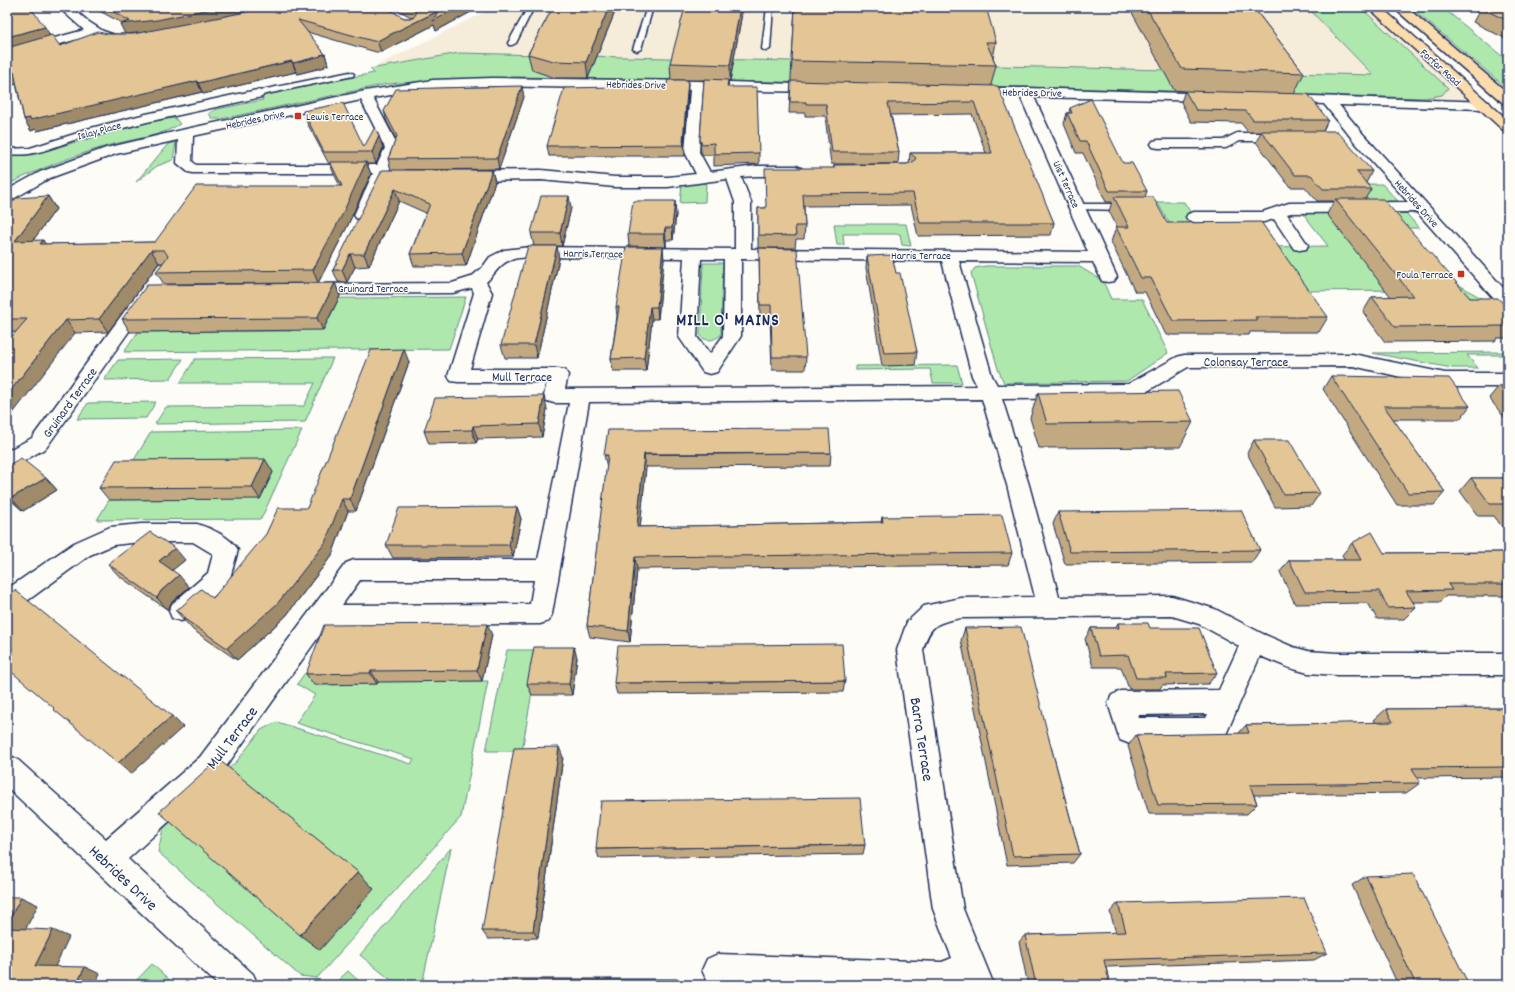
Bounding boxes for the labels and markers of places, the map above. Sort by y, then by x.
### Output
place label: Lewis Terrace [306,110,364,126]
marker: Lewis Terrace [293,111,303,121]
place label: Foula Terrace [1396,268,1453,284]
marker: Foula Terrace [1456,269,1466,279]

